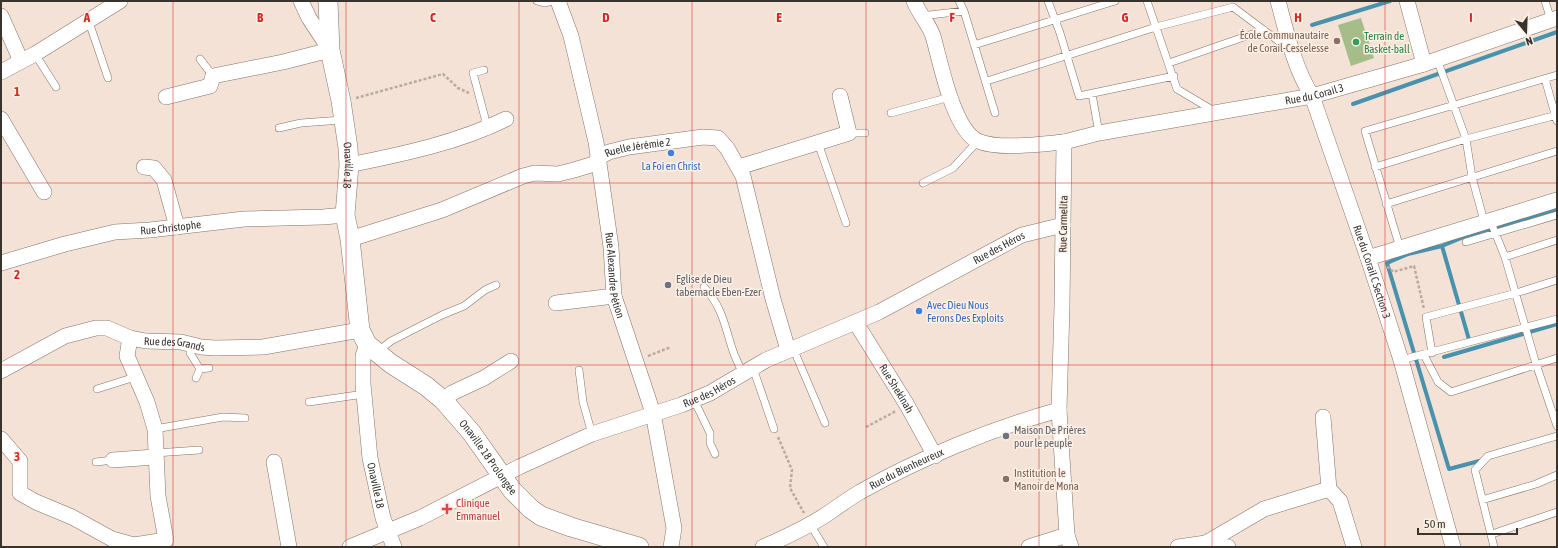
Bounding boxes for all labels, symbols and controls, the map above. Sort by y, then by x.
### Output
text: A [83,10,91,25]
text: B [257,10,264,25]
text: C [430,10,436,25]
text: D [602,10,610,25]
text: E [776,10,782,25]
text: F [949,10,955,25]
text: G [1122,10,1129,25]
text: H [1294,10,1302,25]
text: I [1469,10,1473,25]
north arrow [1506,12,1546,52]
place label: École Communautaire de Corail-Cesselesse [1240,29,1329,54]
place label: Terrain de Basket-ball [1364,30,1410,55]
text: N [1524,35,1534,48]
marker: École Communautaire de Corail-Cesselesse [1332,36,1342,46]
marker: Terrain de Basket-ball [1351,37,1361,47]
street label: Rue du Corail 3 [1284,81,1345,107]
text: 1 [14,84,20,99]
street label: Ruelle Jérémie 2 [602,135,671,159]
street label: Onaville 18 [341,141,355,189]
marker: La Foi en Christ [666,148,676,158]
place label: La Foi en Christ [641,160,701,172]
street label: Rue Carmelita [1057,195,1069,253]
street label: Rue Christophe [140,218,202,237]
street label: Rue du Corail C Section 3 [1351,223,1393,320]
street label: Rue des Héros [971,229,1027,266]
street label: Rue Alexandre Pétion [603,232,627,320]
text: 2 [14,267,20,282]
place label: Eglise de Dieu tabernacle Eben-Ezer [676,273,762,298]
marker: Eglise de Dieu tabernacle Eben-Ezer [663,280,673,290]
place label: Avec Dieu Nous Ferons Des Exploits [927,299,1004,324]
marker: Avec Dieu Nous Ferons Des Exploits [914,306,924,316]
street label: Rue des Grands [144,335,205,353]
street label: Rue Shekinah [877,362,916,415]
street label: Rue des Héros [681,374,737,409]
street label: Onaville 18 Prolongée [457,417,519,497]
place label: Maison De Prières pour le peuple [1014,424,1086,449]
marker: Maison De Prières pour le peuple [1001,431,1011,441]
street label: Rue du Bienheureux [867,445,946,492]
text: 3 [14,449,20,464]
street label: Onaville 18 [365,461,387,509]
place label: Institution le Manoir de Mona [1014,467,1079,492]
marker: Institution le Manoir de Mona [1001,474,1011,484]
place label: Clinique Emmanuel [456,497,500,522]
marker: Clinique Emmanuel [441,503,453,515]
scale bar [1418,510,1517,536]
text: 50 m [1424,517,1446,531]

